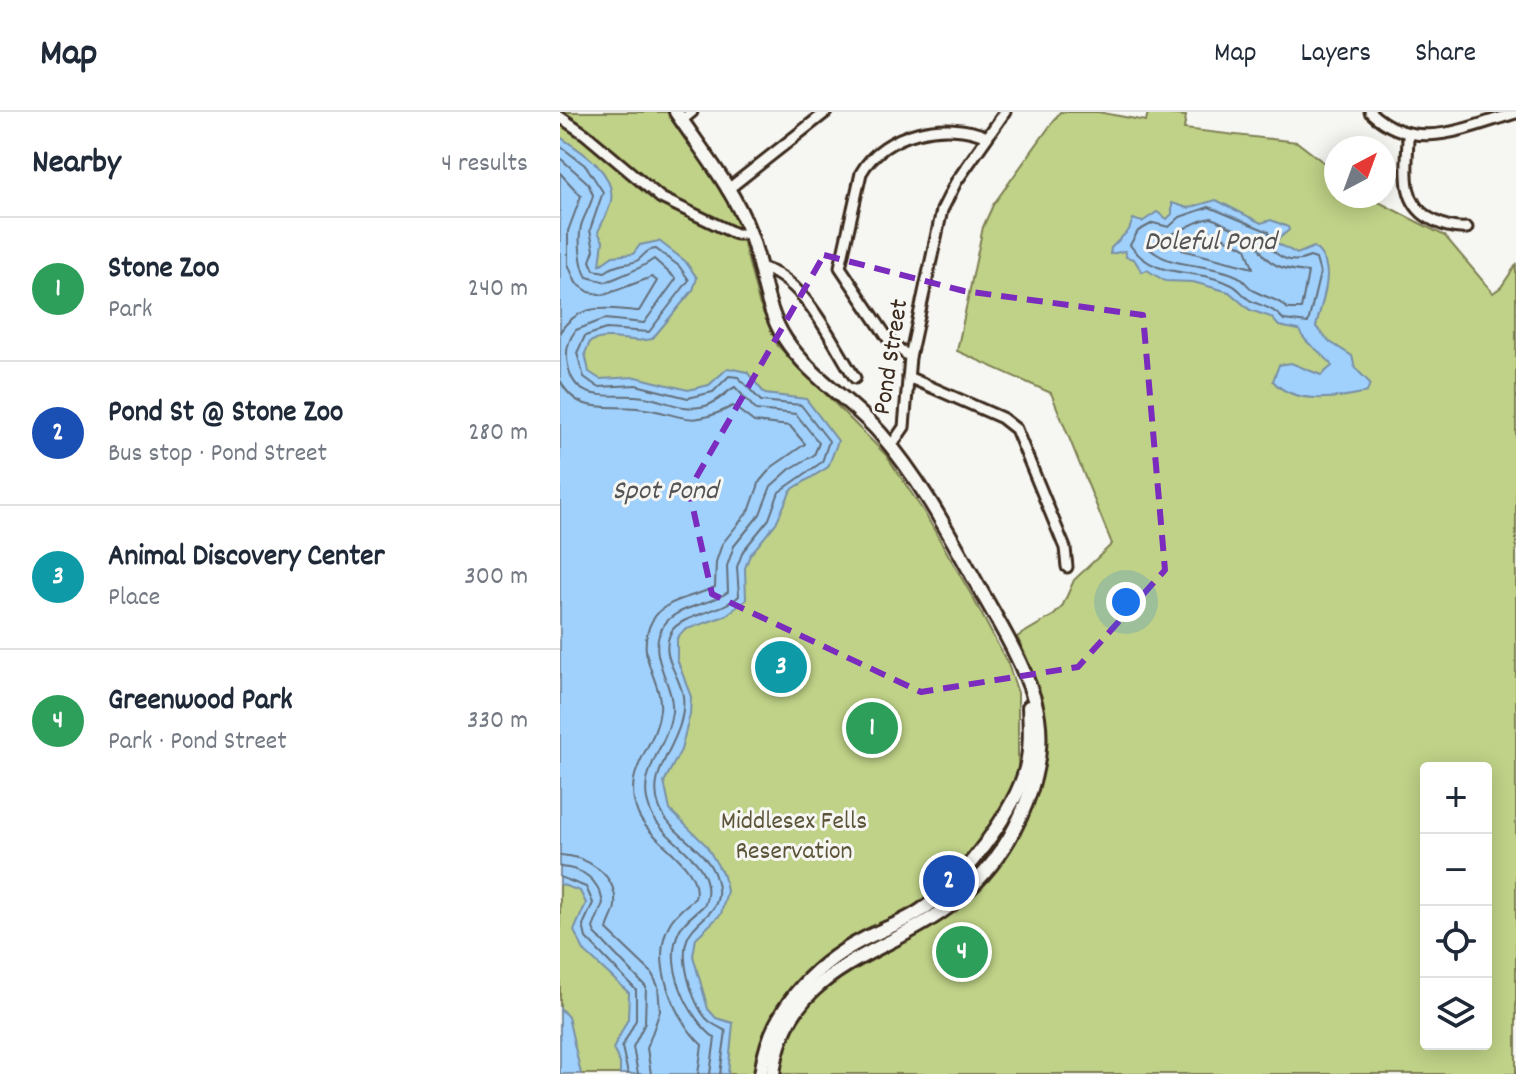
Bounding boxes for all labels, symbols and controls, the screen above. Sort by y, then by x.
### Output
text: Map [40,28,98,83]
text: Map [1214,35,1257,75]
text: Layers [1301,35,1371,75]
text: Share [1415,35,1476,75]
north arrow [1324,136,1396,208]
text: Nearby [32,140,121,189]
text: 4 results [441,146,528,183]
water label: Doleful Pond [1144,224,1280,264]
text: Stone Zoo [108,249,220,292]
text: 1 [55,271,61,308]
text: 240 m [468,271,528,308]
text: Park [108,292,152,329]
street label: Pond Street [865,296,919,418]
text: Pond St @ Stone Zoo [108,393,343,436]
text: 2 [52,415,64,452]
text: 280 m [468,415,528,452]
text: Bus stop · Pond Street [108,436,327,473]
water label: Spot Pond [612,473,722,513]
text: Animal Discovery Center [108,537,385,580]
text: 3 [52,559,64,596]
text: 300 m [464,559,528,596]
text: Place [108,580,160,617]
your location [1106,582,1146,622]
pin: 3 [755,637,807,697]
text: Greenwood Park [108,681,293,724]
pin: 1 [846,698,898,758]
text: 4 [53,703,63,740]
text: 330 m [467,703,528,740]
text: Park · Pond Street [108,724,287,761]
map controls [1420,762,1492,1050]
button: + [1420,762,1492,834]
park label: Middlesex Fells Reservation [721,804,867,871]
button: − [1420,834,1492,906]
pin: 2 [923,851,975,911]
button: locate [1420,906,1492,978]
pin: 4 [936,922,988,982]
button: layers [1420,978,1492,1050]

